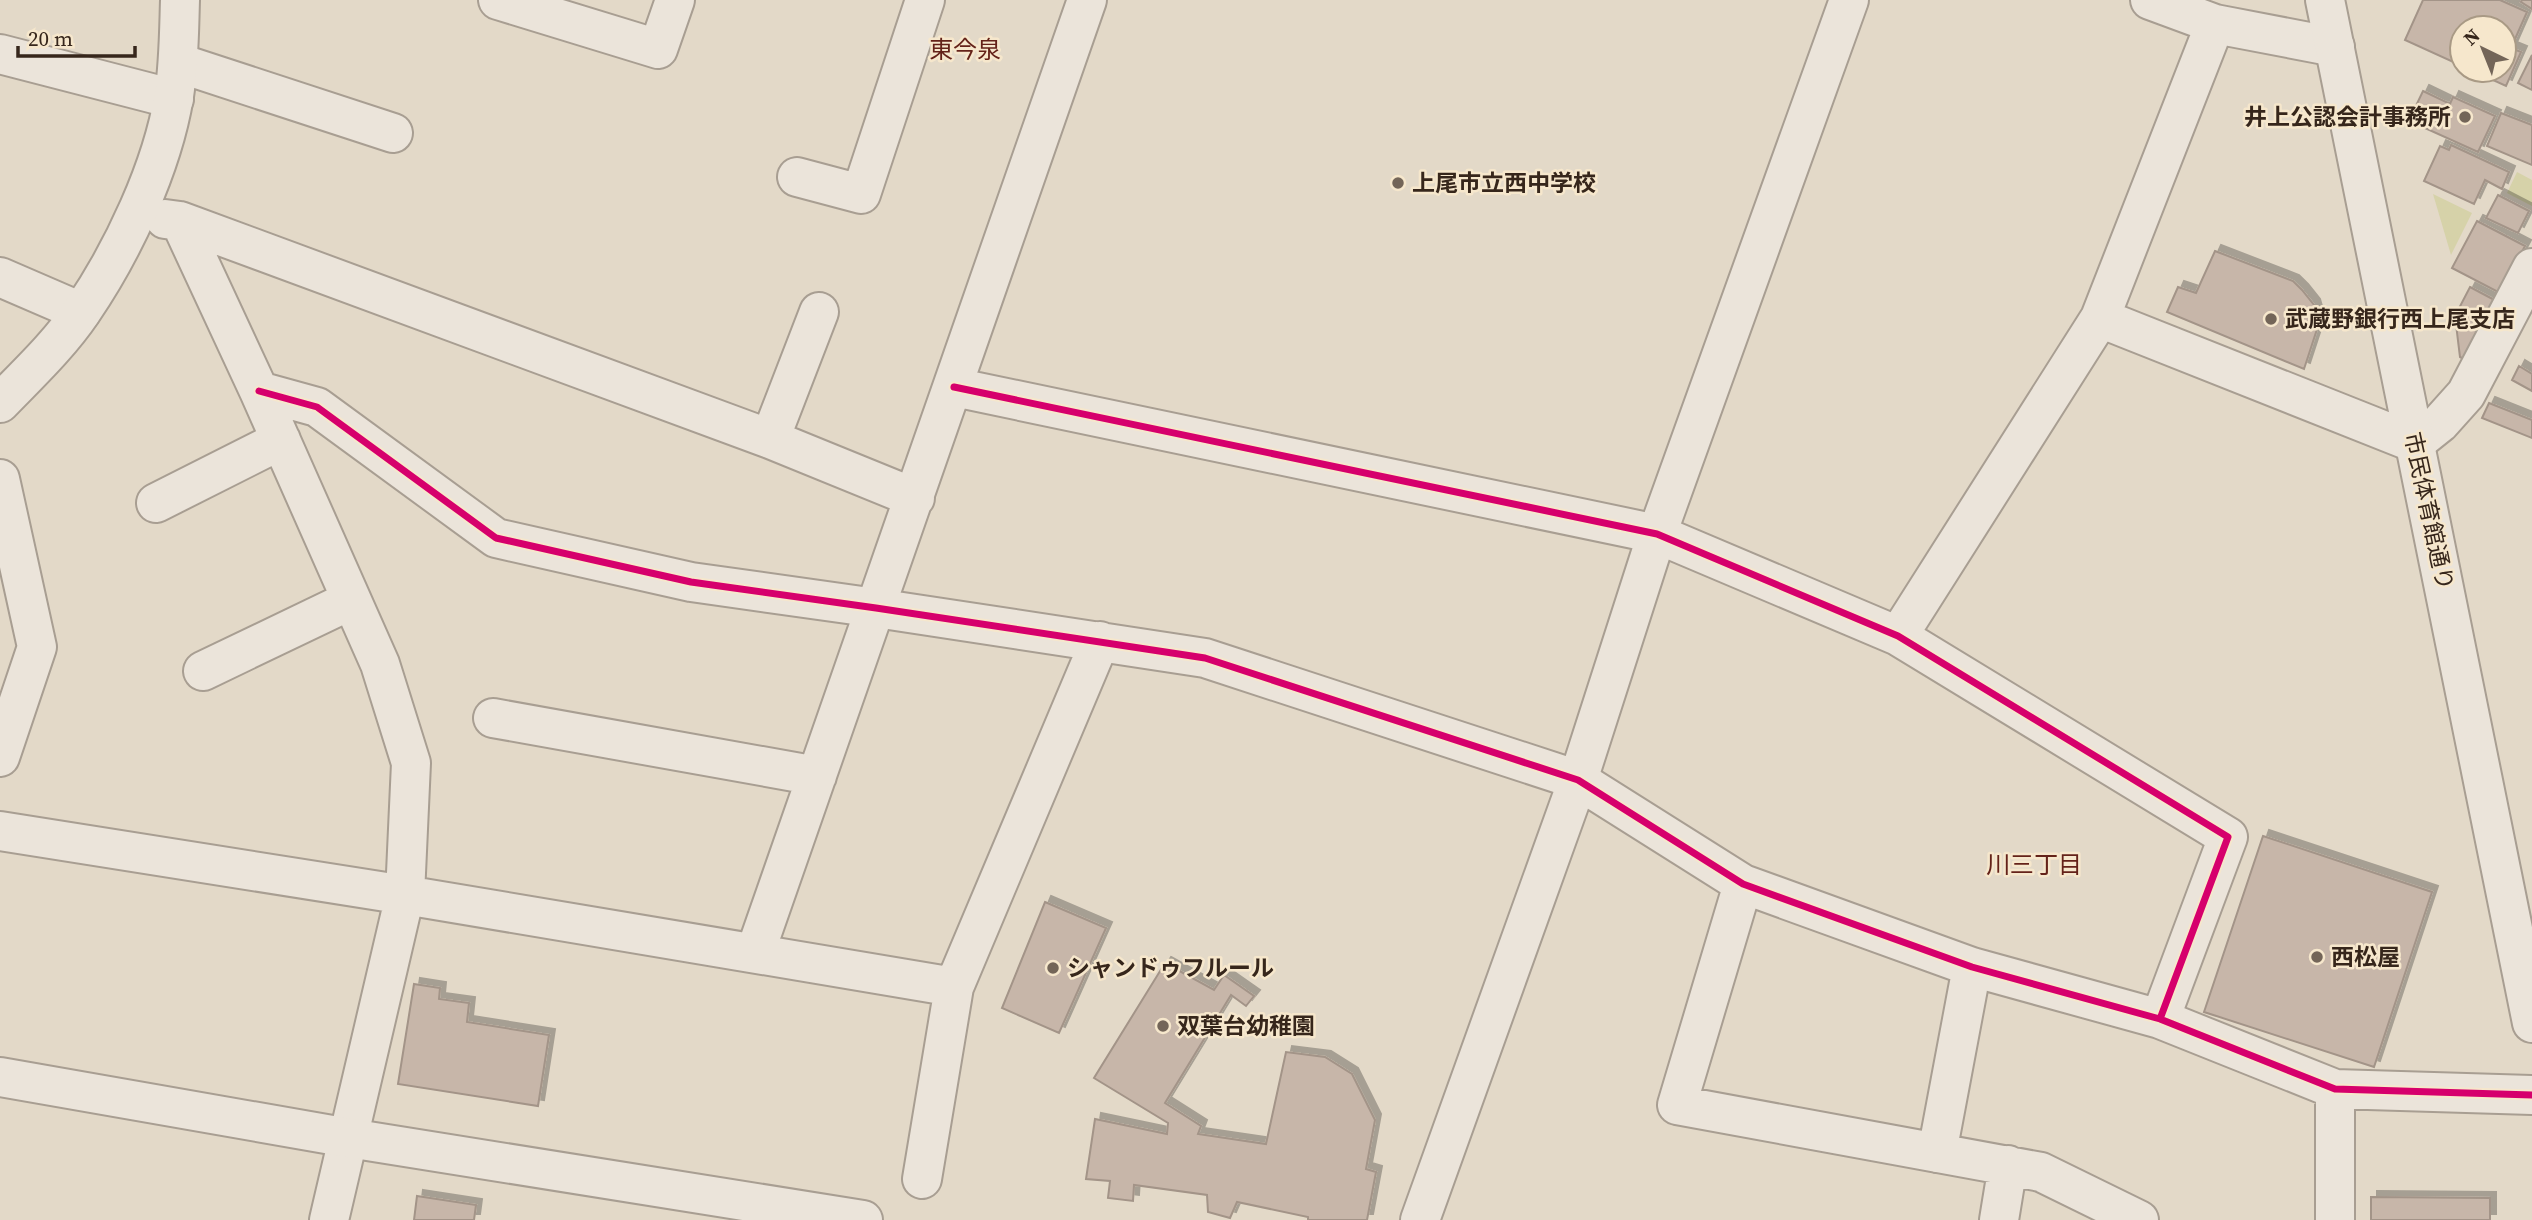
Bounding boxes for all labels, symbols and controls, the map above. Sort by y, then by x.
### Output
scale bar [18,14,135,58]
north arrow [2448,14,2518,84]
text: N [2457,22,2485,51]
text: 20 m [28,24,73,53]
district label: 東今泉 [929,33,1001,66]
place label: 井上公認会計事務所 [2244,101,2451,133]
marker: 井上公認会計事務所 [2457,109,2473,125]
place label: 上尾市立西中学校 [1412,167,1596,199]
marker: 上尾市立西中学校 [1390,175,1406,191]
place label: 武蔵野銀行西上尾支店 [2285,303,2515,335]
marker: 武蔵野銀行西上尾支店 [2263,311,2279,327]
street label: 市民体育館通り [2397,429,2461,593]
district label: 川三丁目 [1986,848,2082,881]
place label: 西松屋 [2331,941,2400,973]
marker: 西松屋 [2309,949,2325,965]
place label: シャンドゥフルール [1067,952,1274,984]
marker: シャンドゥフルール [1045,960,1061,976]
place label: 双葉台幼稚園 [1177,1010,1315,1042]
marker: 双葉台幼稚園 [1155,1018,1171,1034]

